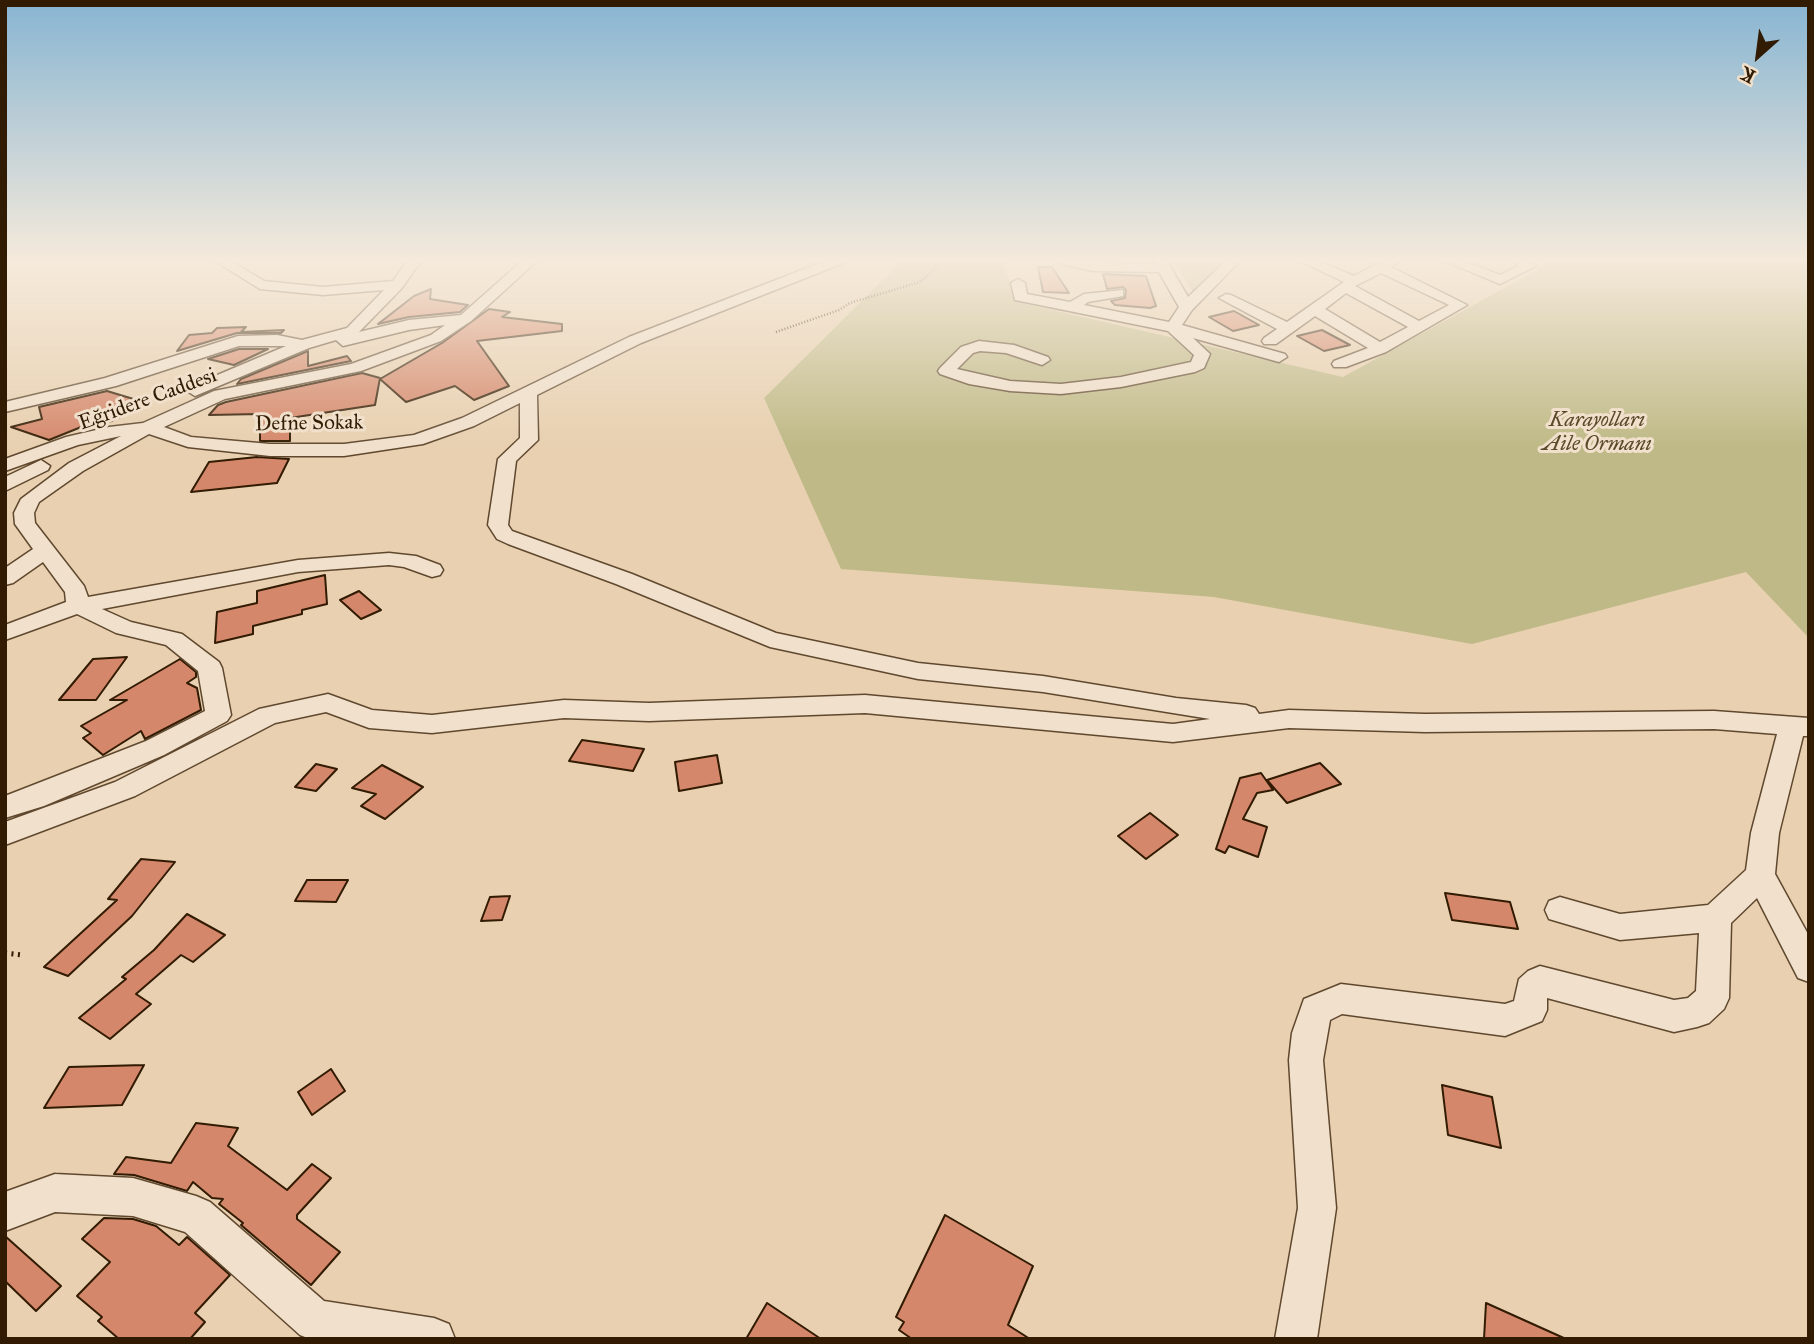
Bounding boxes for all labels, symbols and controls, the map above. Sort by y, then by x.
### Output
north arrow [1723,21,1793,91]
text: K [1737,62,1759,88]
street label: Eğridere Caddesi [75,363,221,437]
park label: Karayolları Aile Ormanı [1542,408,1652,458]
street label: Defne Sokak [255,410,363,438]

